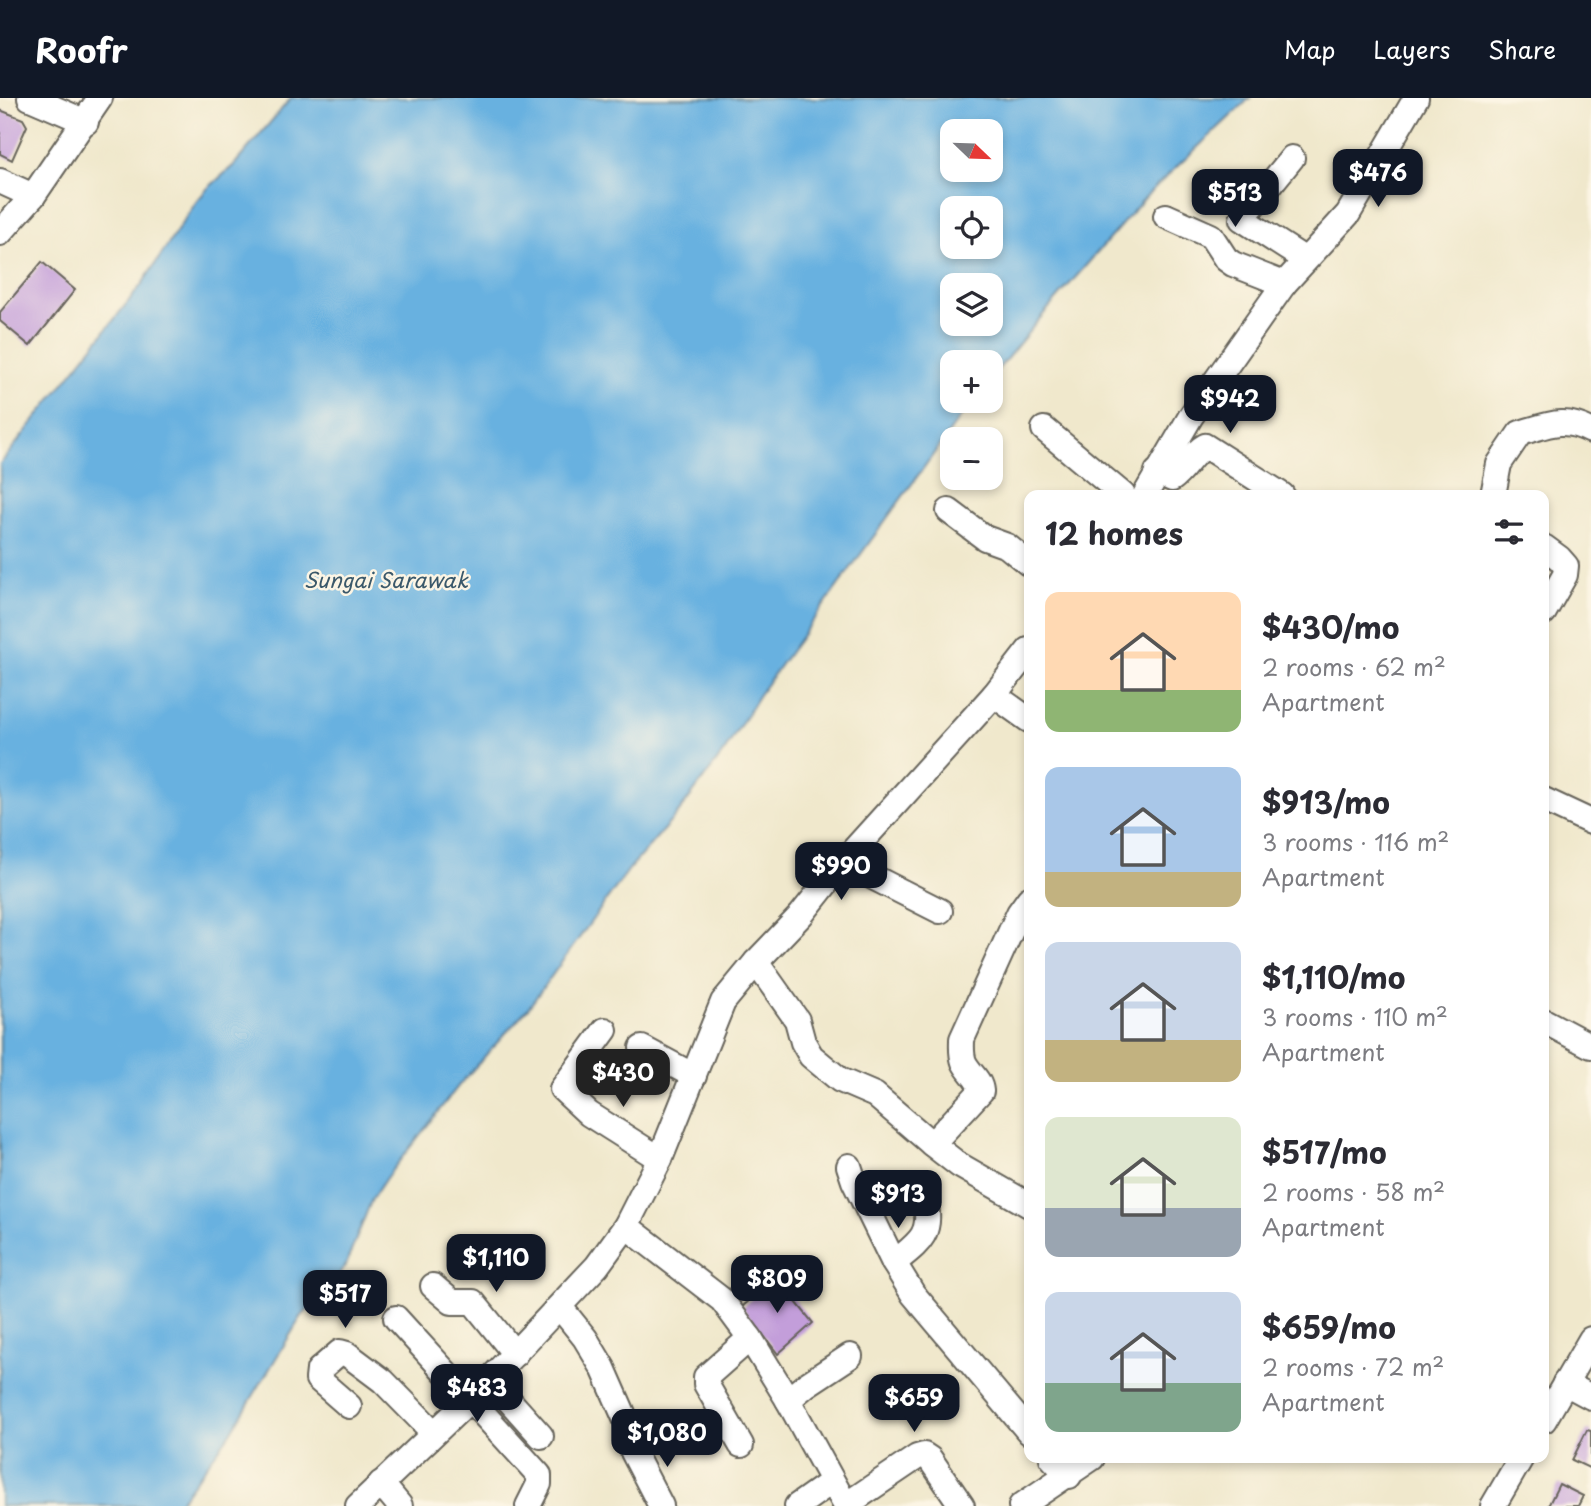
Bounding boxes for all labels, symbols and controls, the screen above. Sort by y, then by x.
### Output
text: Roofr [35,24,128,74]
text: Map [1284,31,1335,67]
text: Layers [1373,31,1450,67]
text: Share [1488,31,1556,67]
north arrow [940,119,1003,182]
map controls [940,119,1003,490]
pin: $476 [1337,150,1419,209]
text: $476 [1349,154,1407,189]
pin: $513 [1194,170,1276,229]
text: $513 [1208,174,1262,209]
button: locate [940,196,1003,259]
button: layers [940,273,1003,336]
button: + [940,350,1003,413]
pin: $942 [1189,376,1271,435]
text: $942 [1200,380,1260,415]
button: − [940,427,1003,490]
text: 12 homes [1045,510,1183,555]
icon: filters [1490,513,1528,551]
water label: Sungai Sarawak [304,563,469,595]
text: $430/mo [1262,604,1399,649]
icon: home [1101,620,1185,704]
text: 2 rooms · 62 m² [1262,649,1446,684]
text: Apartment [1262,684,1385,719]
text: $913/mo [1262,779,1390,824]
icon: home [1101,795,1185,879]
text: 3 rooms · 116 m² [1262,824,1449,859]
pin: $990 [800,842,882,902]
text: $990 [811,847,871,882]
text: Apartment [1262,859,1385,894]
text: $1,110/mo [1262,954,1406,999]
icon: home [1101,970,1185,1054]
text: 3 rooms · 110 m² [1262,999,1448,1034]
text: Apartment [1262,1034,1385,1069]
pin: $430 [582,1049,664,1109]
text: $430 [592,1054,654,1089]
text: $517/mo [1262,1129,1387,1174]
icon: home [1101,1145,1185,1229]
pin: $913 [857,1170,939,1230]
text: 2 rooms · 58 m² [1262,1174,1445,1209]
text: $913 [871,1175,925,1210]
text: Apartment [1262,1209,1385,1244]
pin: $1,110 [439,1234,553,1294]
text: $1,110 [463,1239,529,1274]
pin: $809 [736,1256,818,1315]
text: $809 [747,1260,807,1295]
pin: $517 [304,1270,386,1330]
text: $517 [319,1275,371,1310]
text: $659/mo [1262,1304,1396,1349]
icon: home [1101,1320,1185,1404]
text: 2 rooms · 72 m² [1262,1349,1444,1384]
pin: $483 [436,1364,518,1424]
text: $483 [447,1369,507,1404]
pin: $659 [873,1374,955,1434]
text: $659 [884,1379,944,1414]
text: Apartment [1262,1384,1385,1419]
pin: $1,080 [610,1410,724,1469]
text: $1,080 [627,1414,707,1449]

